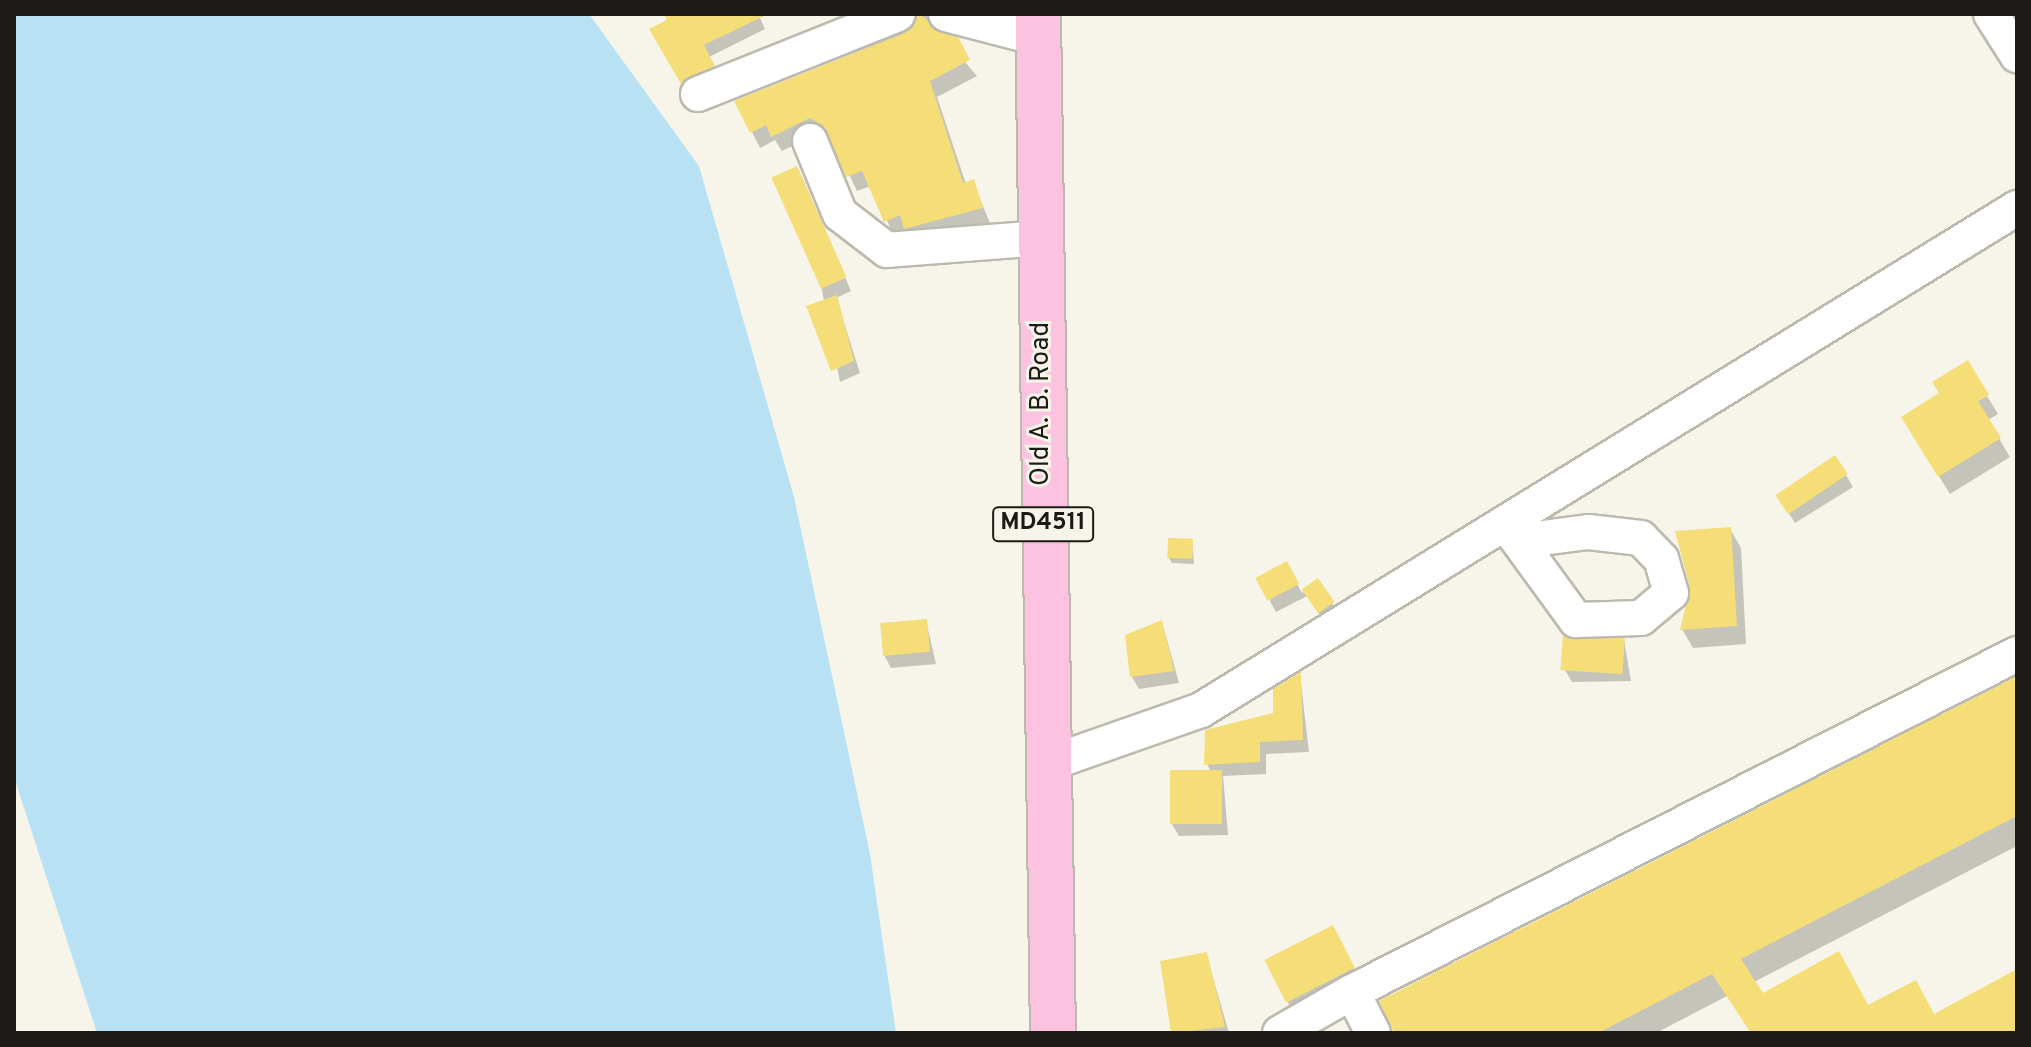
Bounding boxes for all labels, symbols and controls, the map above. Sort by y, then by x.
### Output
street label: Old A. B. Road [1026,321,1058,487]
road number: MD4511 [991,504,1095,544]

